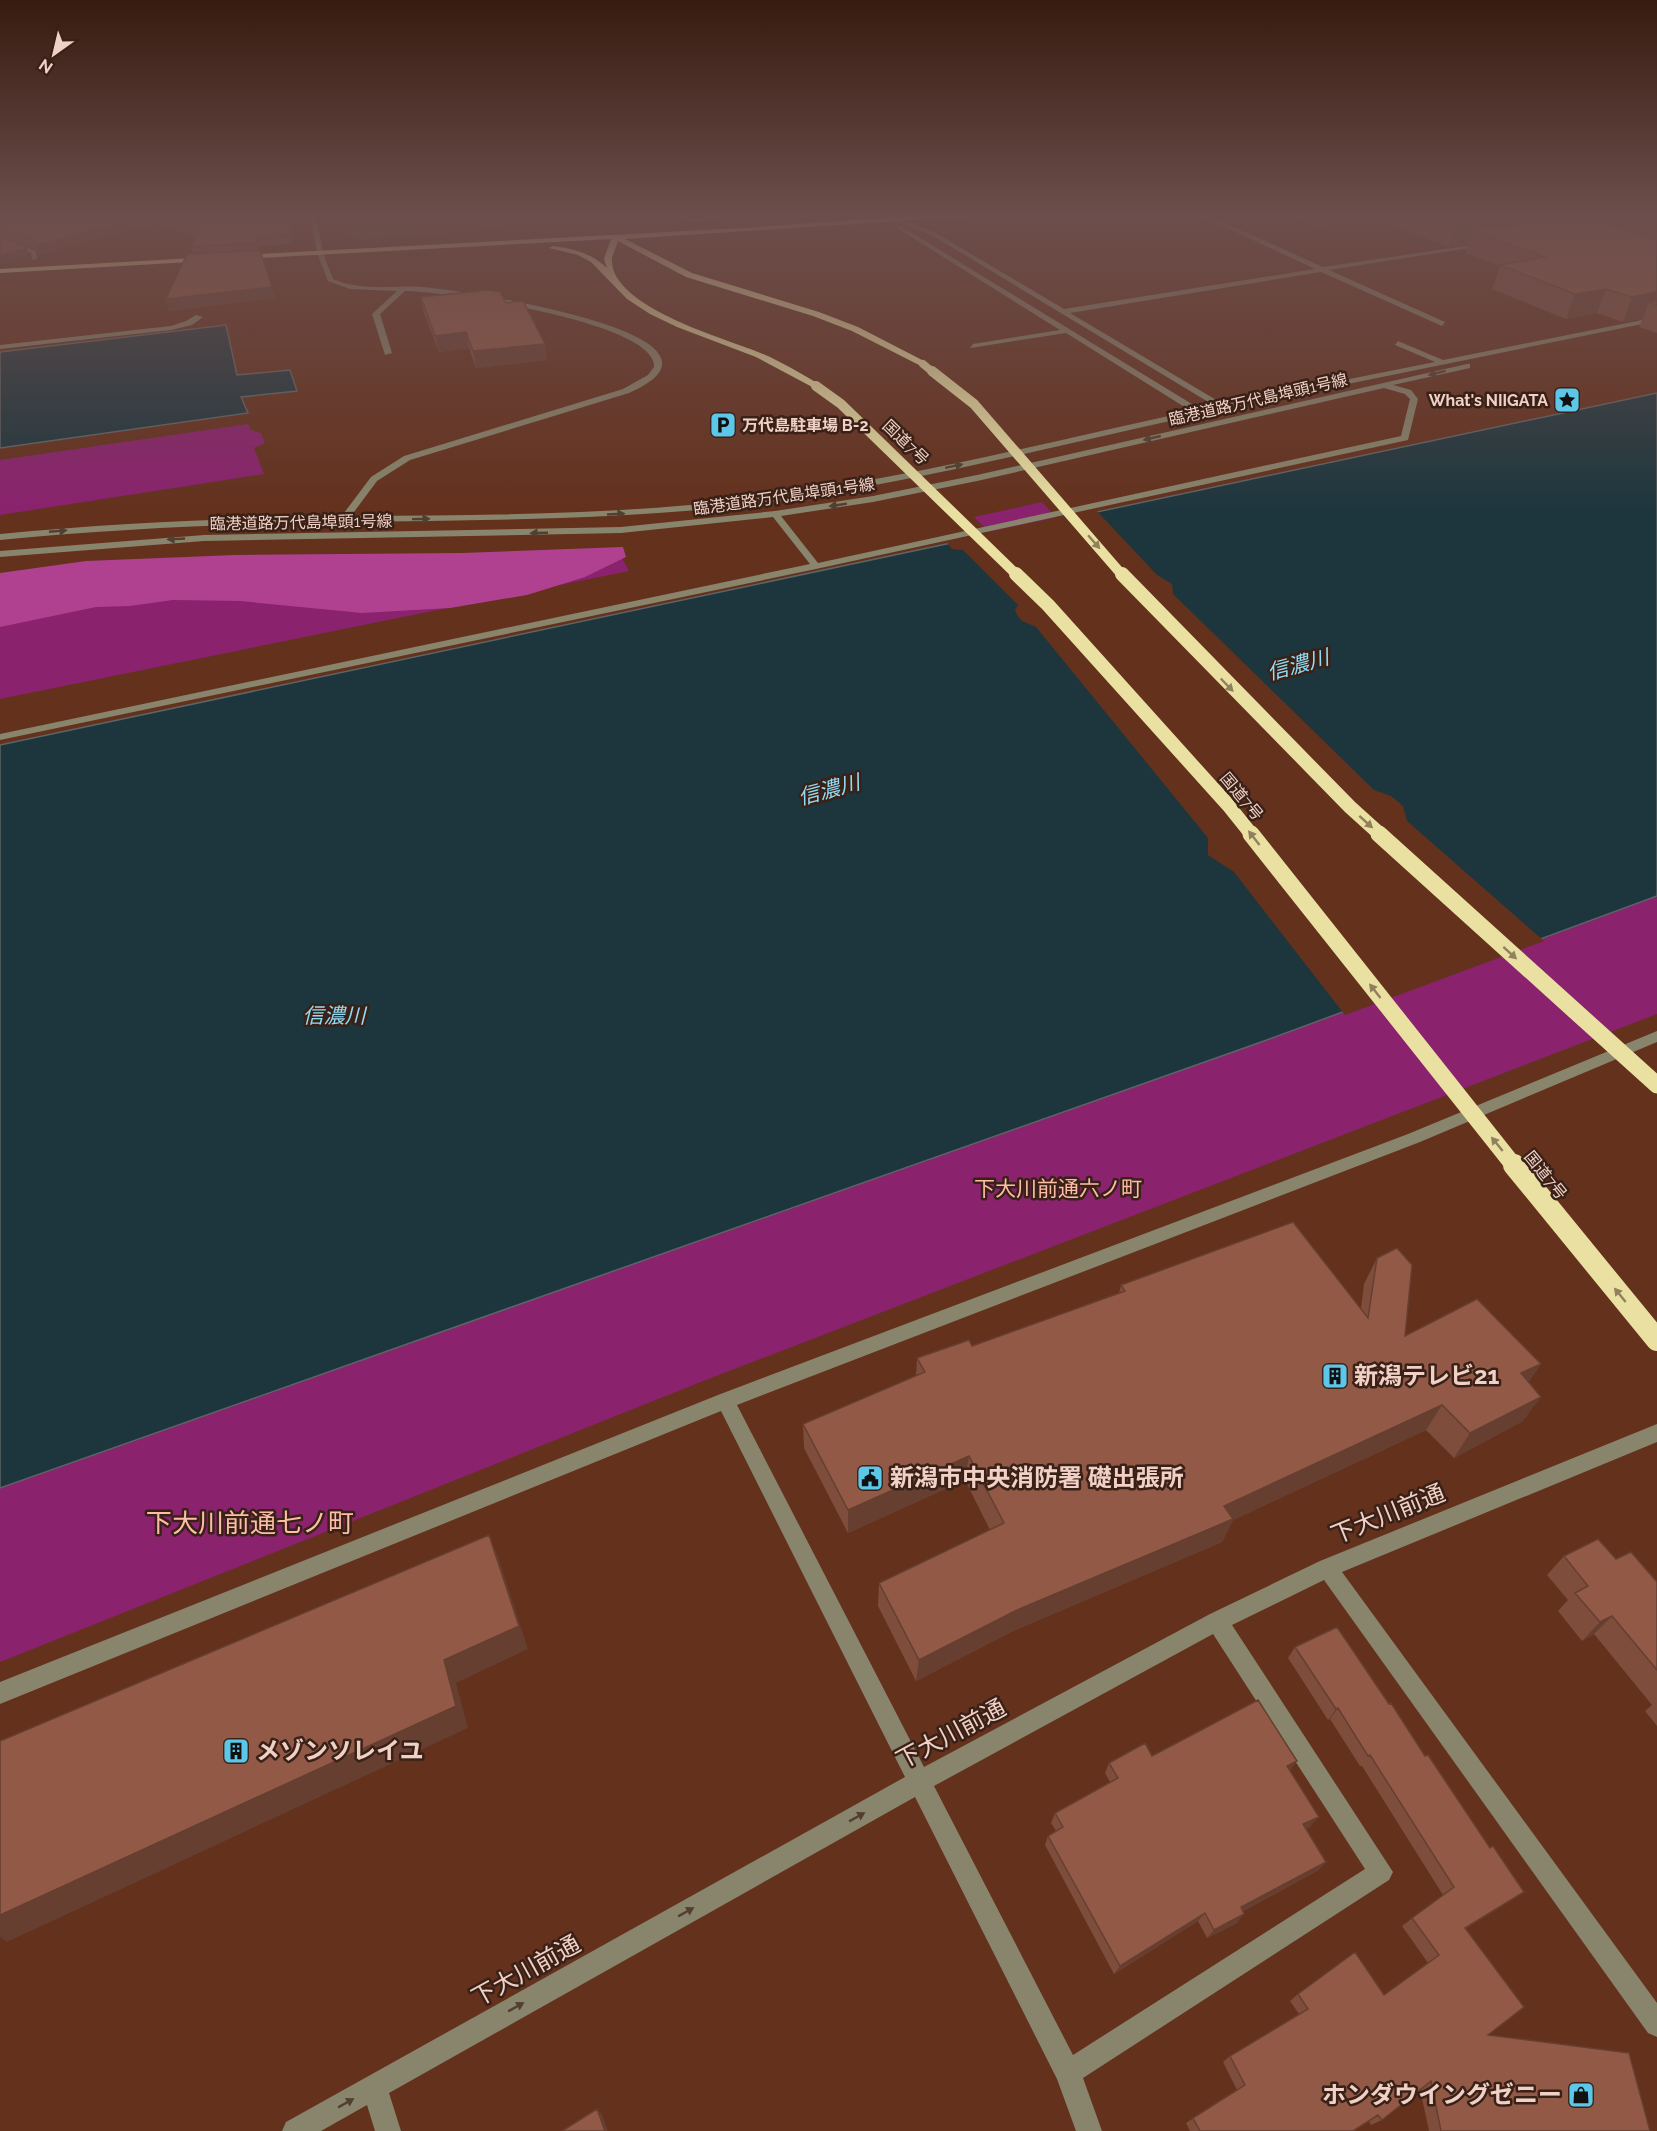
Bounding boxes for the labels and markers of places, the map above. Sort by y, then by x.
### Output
place icon: What's NIIGATA [1552,385,1582,415]
place label: What's NIIGATA [1429,391,1548,410]
parking icon: 万代島駐車場 B-2 [708,410,738,440]
place label: 万代島駐車場 B-2 [742,416,868,435]
building icon: 新潟テレビ21 [1320,1361,1350,1391]
place label: 新潟テレビ21 [1354,1361,1500,1390]
public building icon: 新潟市中央消防署 礎出張所 [855,1463,885,1493]
place label: 新潟市中央消防署 礎出張所 [890,1463,1184,1492]
building icon: メゾンソレイユ [221,1736,251,1766]
place label: メゾンソレイユ [256,1736,424,1765]
place label: ホンダウイングゼニー [1322,2080,1562,2109]
shop icon: ホンダウイングゼニー [1566,2080,1596,2110]

